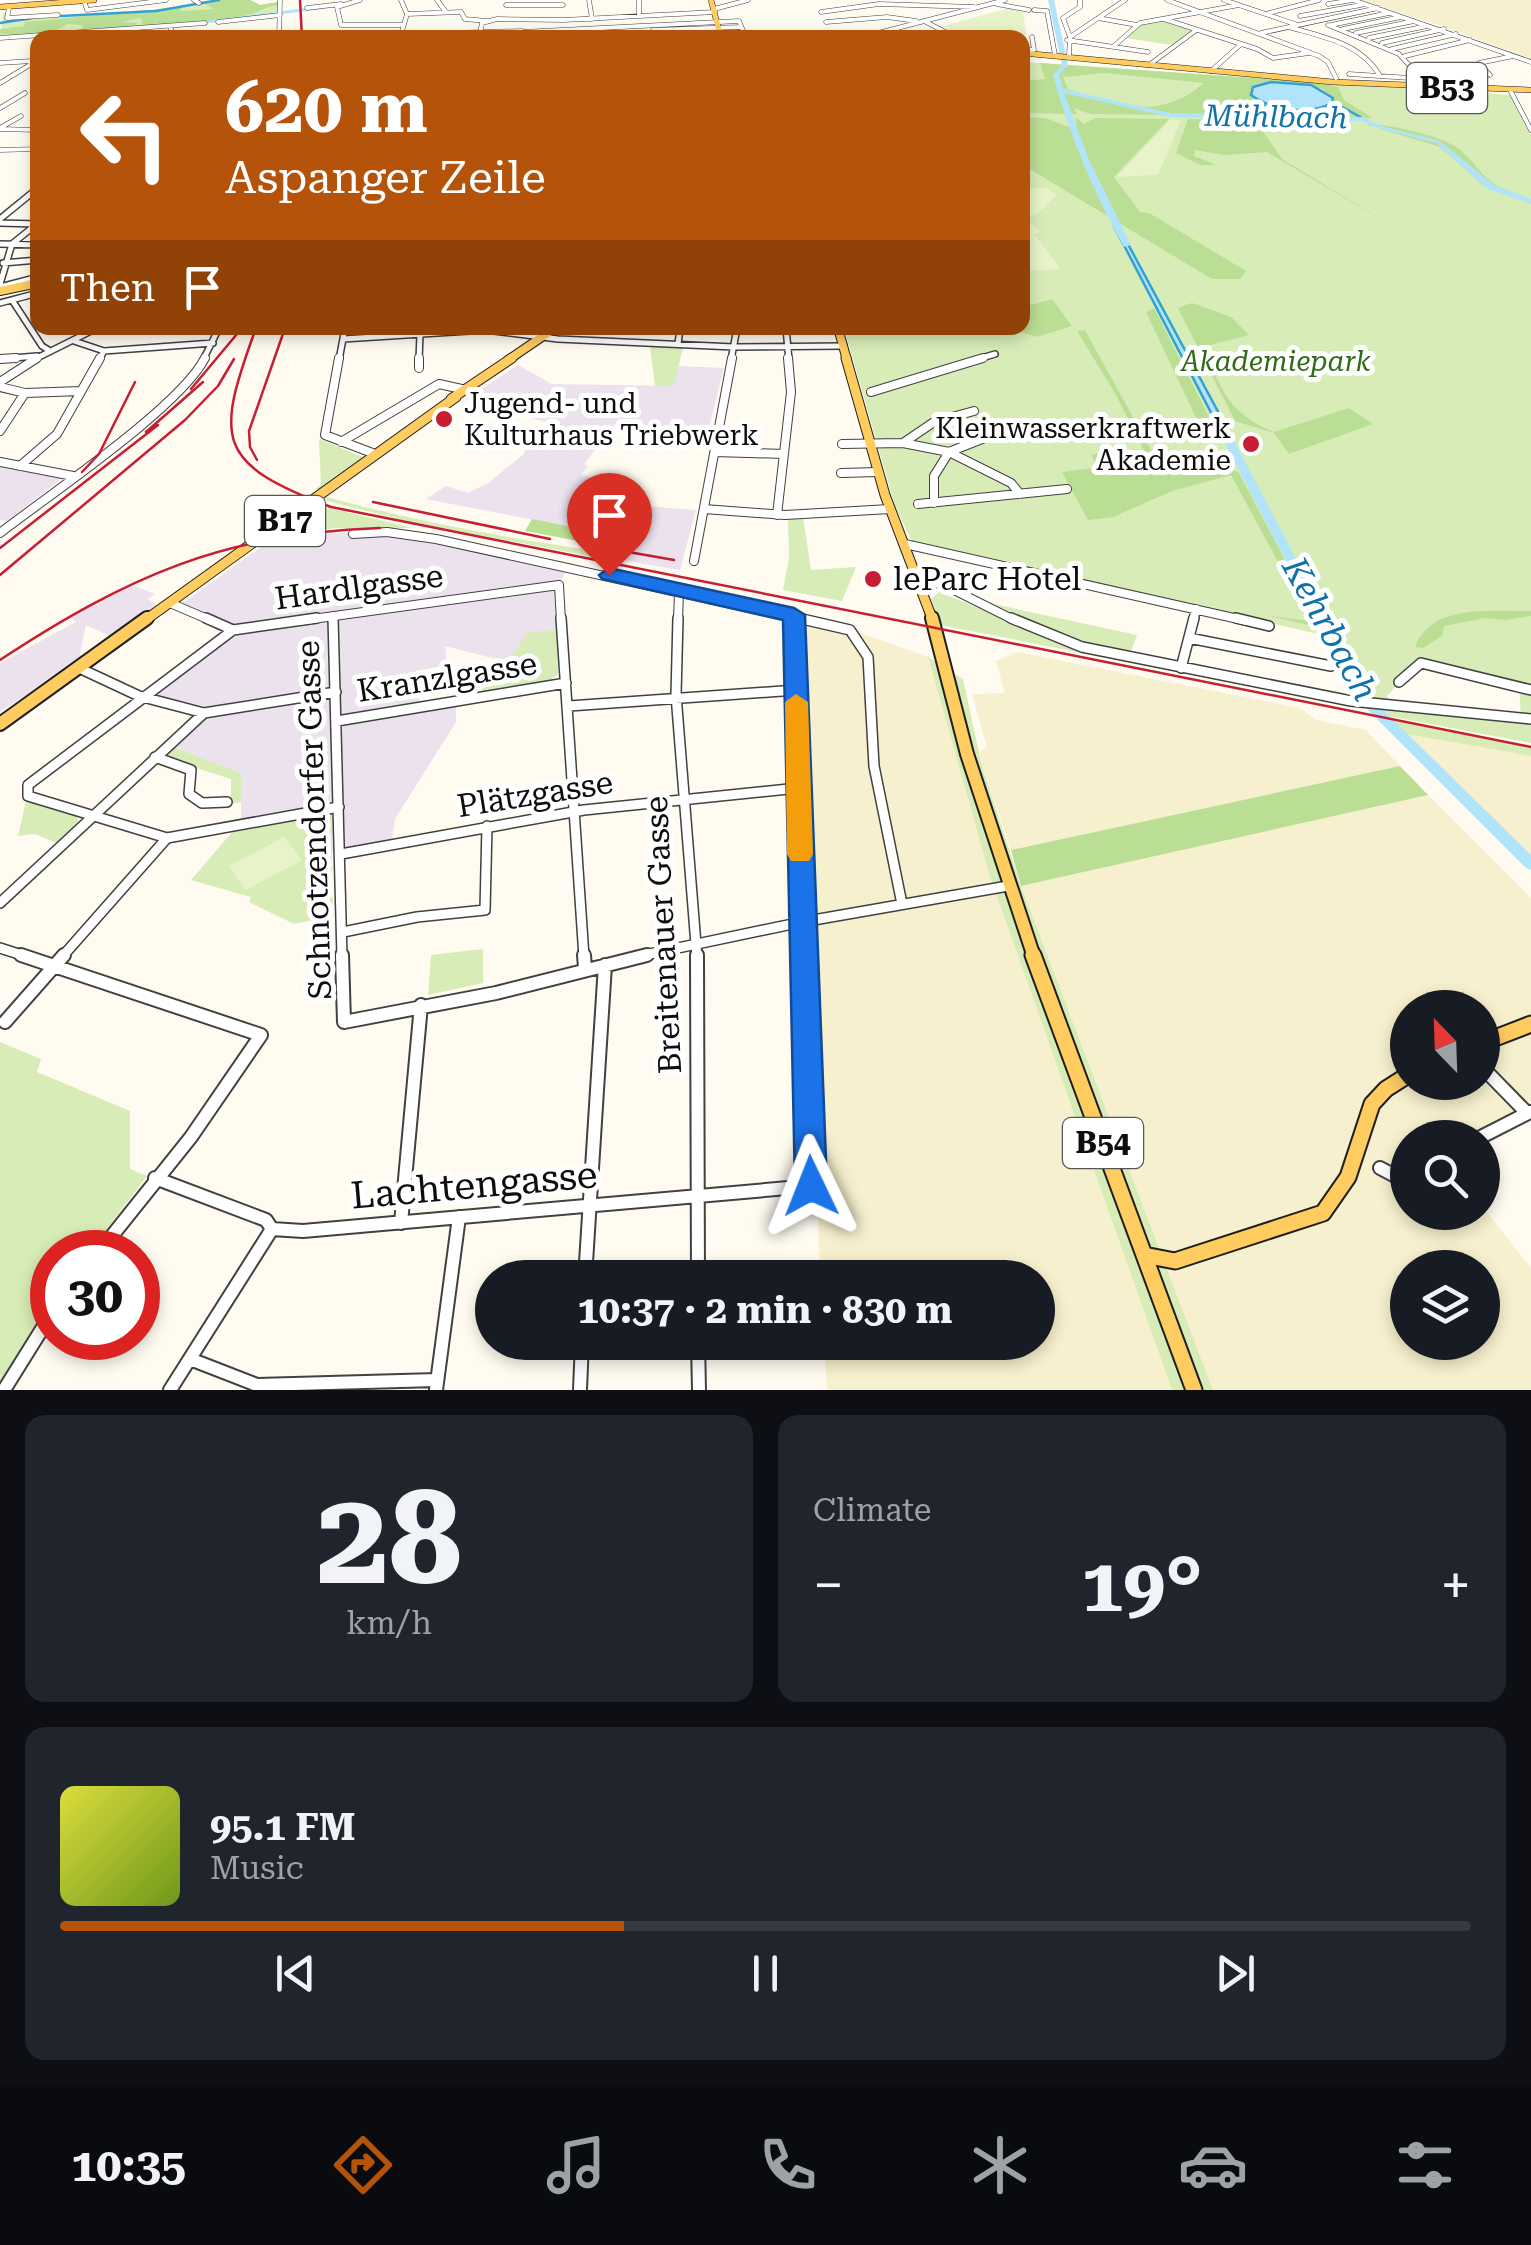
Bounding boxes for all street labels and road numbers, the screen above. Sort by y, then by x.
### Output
road number: B53 [1407,63,1487,113]
road number: B17 [245,496,325,546]
street label: Hardlgasse [272,556,446,618]
street label: Schnotzendorfer Gasse [289,640,339,1000]
street label: Kranzlgasse [354,644,540,710]
street label: Plätzgasse [454,763,616,825]
street label: Breitenauer Gasse [637,795,689,1075]
road number: B54 [1063,1118,1143,1168]
street label: Lachtengasse [349,1152,599,1219]

